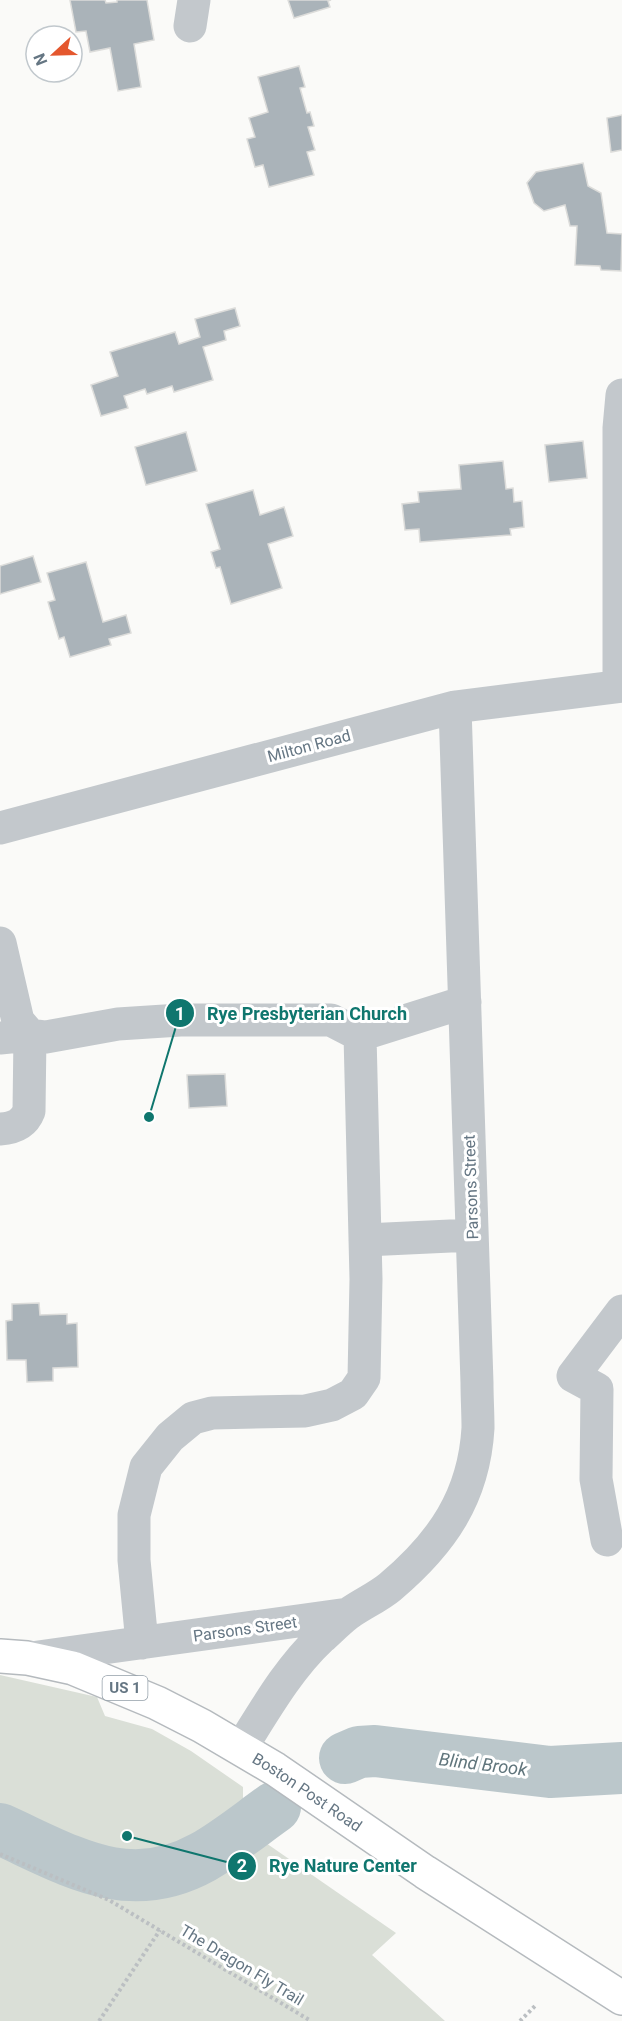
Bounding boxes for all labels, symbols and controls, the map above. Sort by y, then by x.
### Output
north arrow [24,24,84,84]
text: N [30,51,51,68]
street label: Milton Road [265,726,353,766]
callout: Rye Presbyterian Church [165,995,419,1031]
text: 1 [175,1003,185,1024]
text: Rye Presbyterian Church [207,1003,407,1024]
street label: Parsons Street [460,1134,482,1240]
street label: Parsons Street [192,1612,298,1646]
road number: US 1 [102,1676,148,1700]
water label: Blind Brook [438,1748,529,1780]
street label: Boston Post Road [249,1749,366,1835]
callout: Rye Nature Center [227,1848,429,1884]
text: 2 [237,1855,247,1876]
text: Rye Nature Center [269,1855,417,1876]
street label: The Dragon Fly Trail [177,1921,307,2009]

